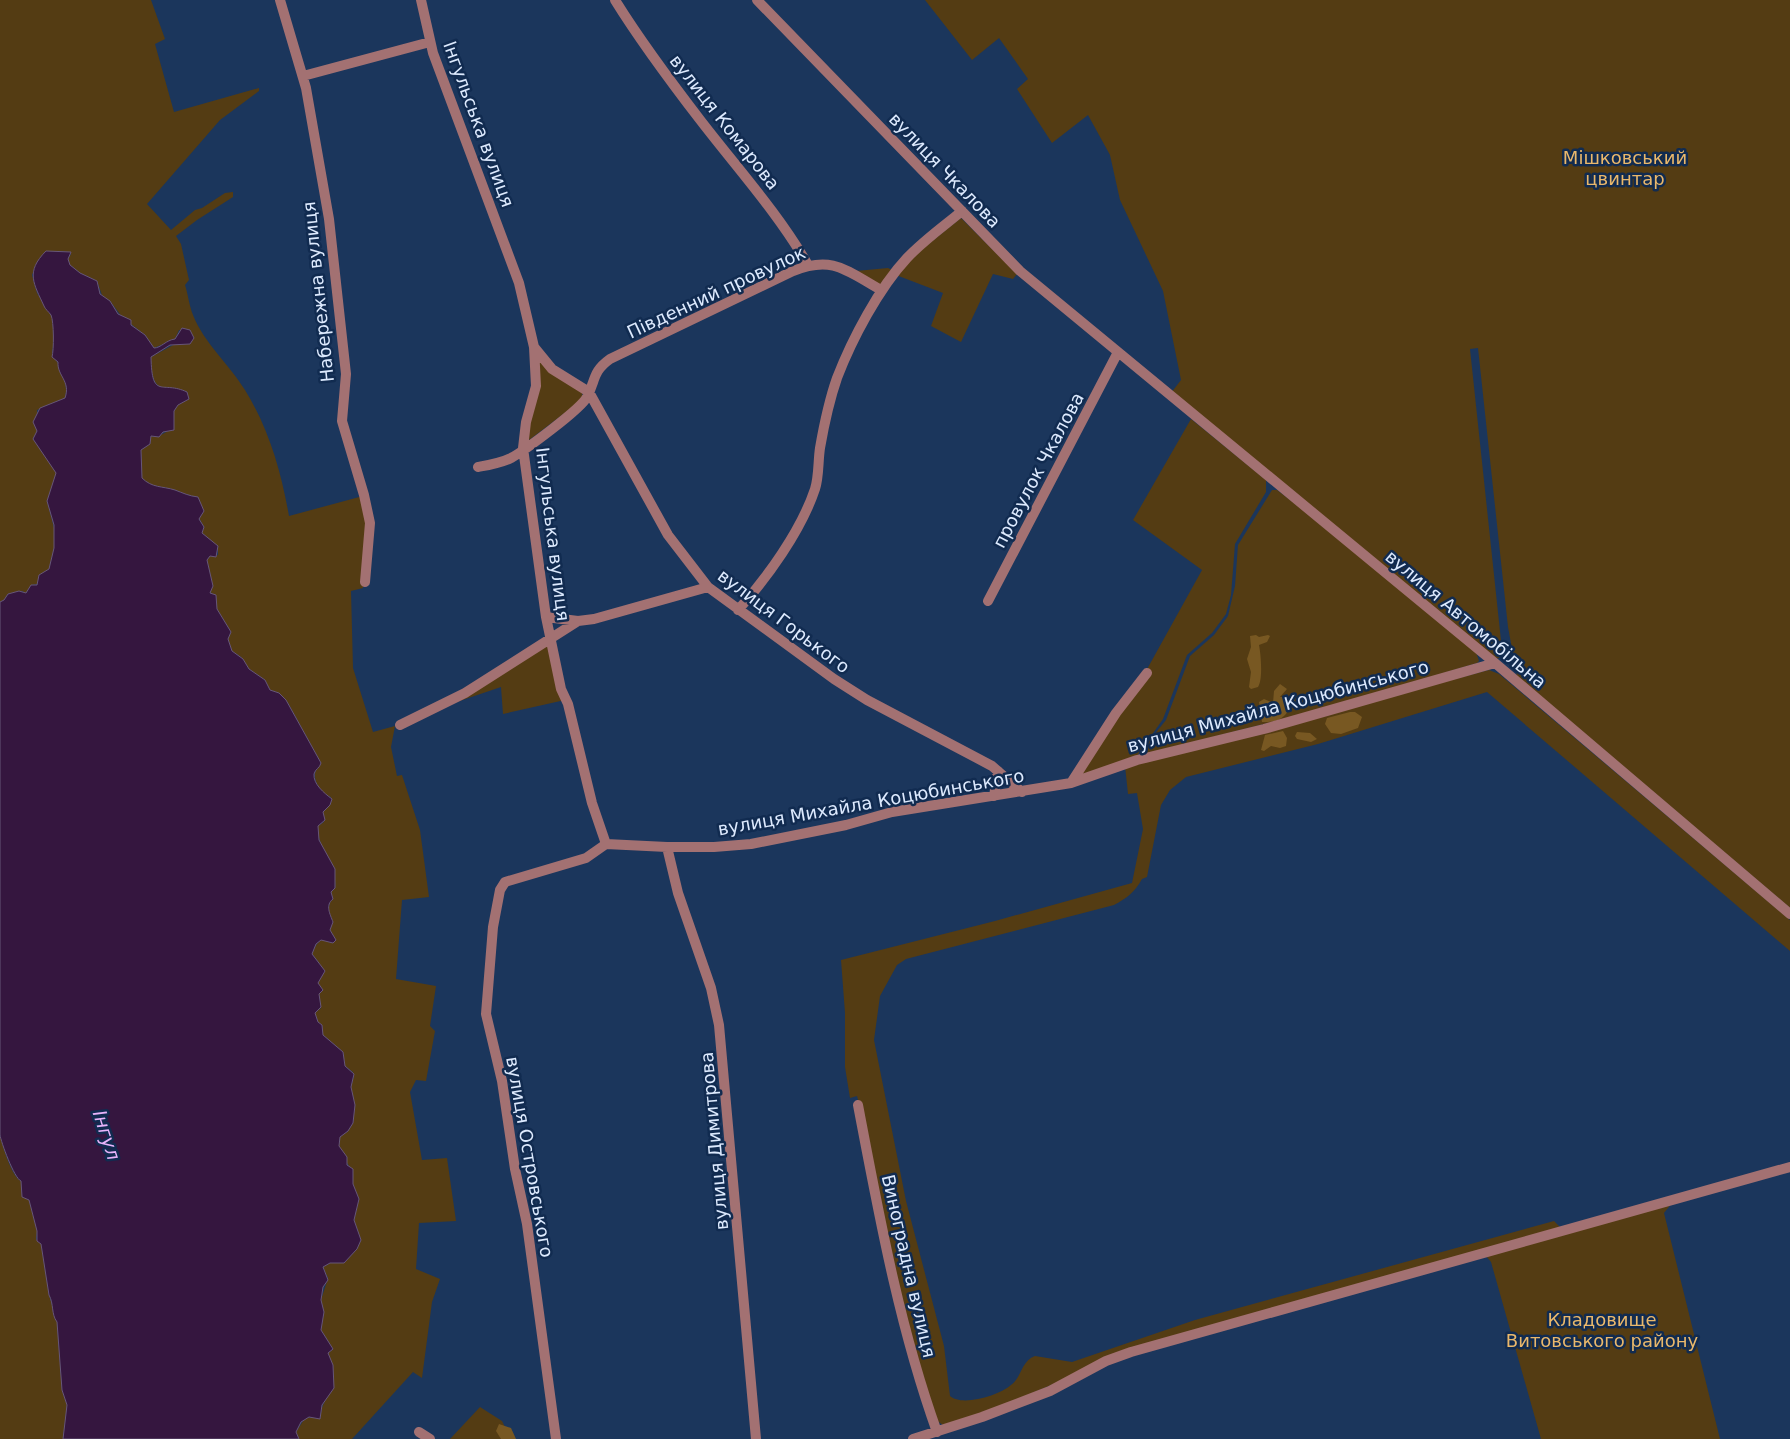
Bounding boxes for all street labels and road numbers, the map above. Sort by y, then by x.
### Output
street label: Інгульська вулиця [439,38,519,210]
street label: вулиця Комарова [666,50,784,194]
street label: вулиця Чкалова [885,108,1005,232]
street label: Набережна вулиця [298,201,338,383]
street label: Південний провулок [624,241,809,343]
street label: провулок Чкалова [988,389,1088,551]
street label: Інгульська вулиця [532,446,574,622]
street label: вулиця Автомобільна [1381,546,1551,692]
street label: вулиця Горького [714,565,854,677]
street label: вулиця Михайла Коцюбинського [1125,656,1431,756]
street label: вулиця Михайла Коцюбинського [716,765,1026,839]
street label: вулиця Димитрова [696,1051,732,1231]
street label: вулиця Островського [502,1055,558,1259]
street label: Виноградна вулиця [878,1172,940,1360]

